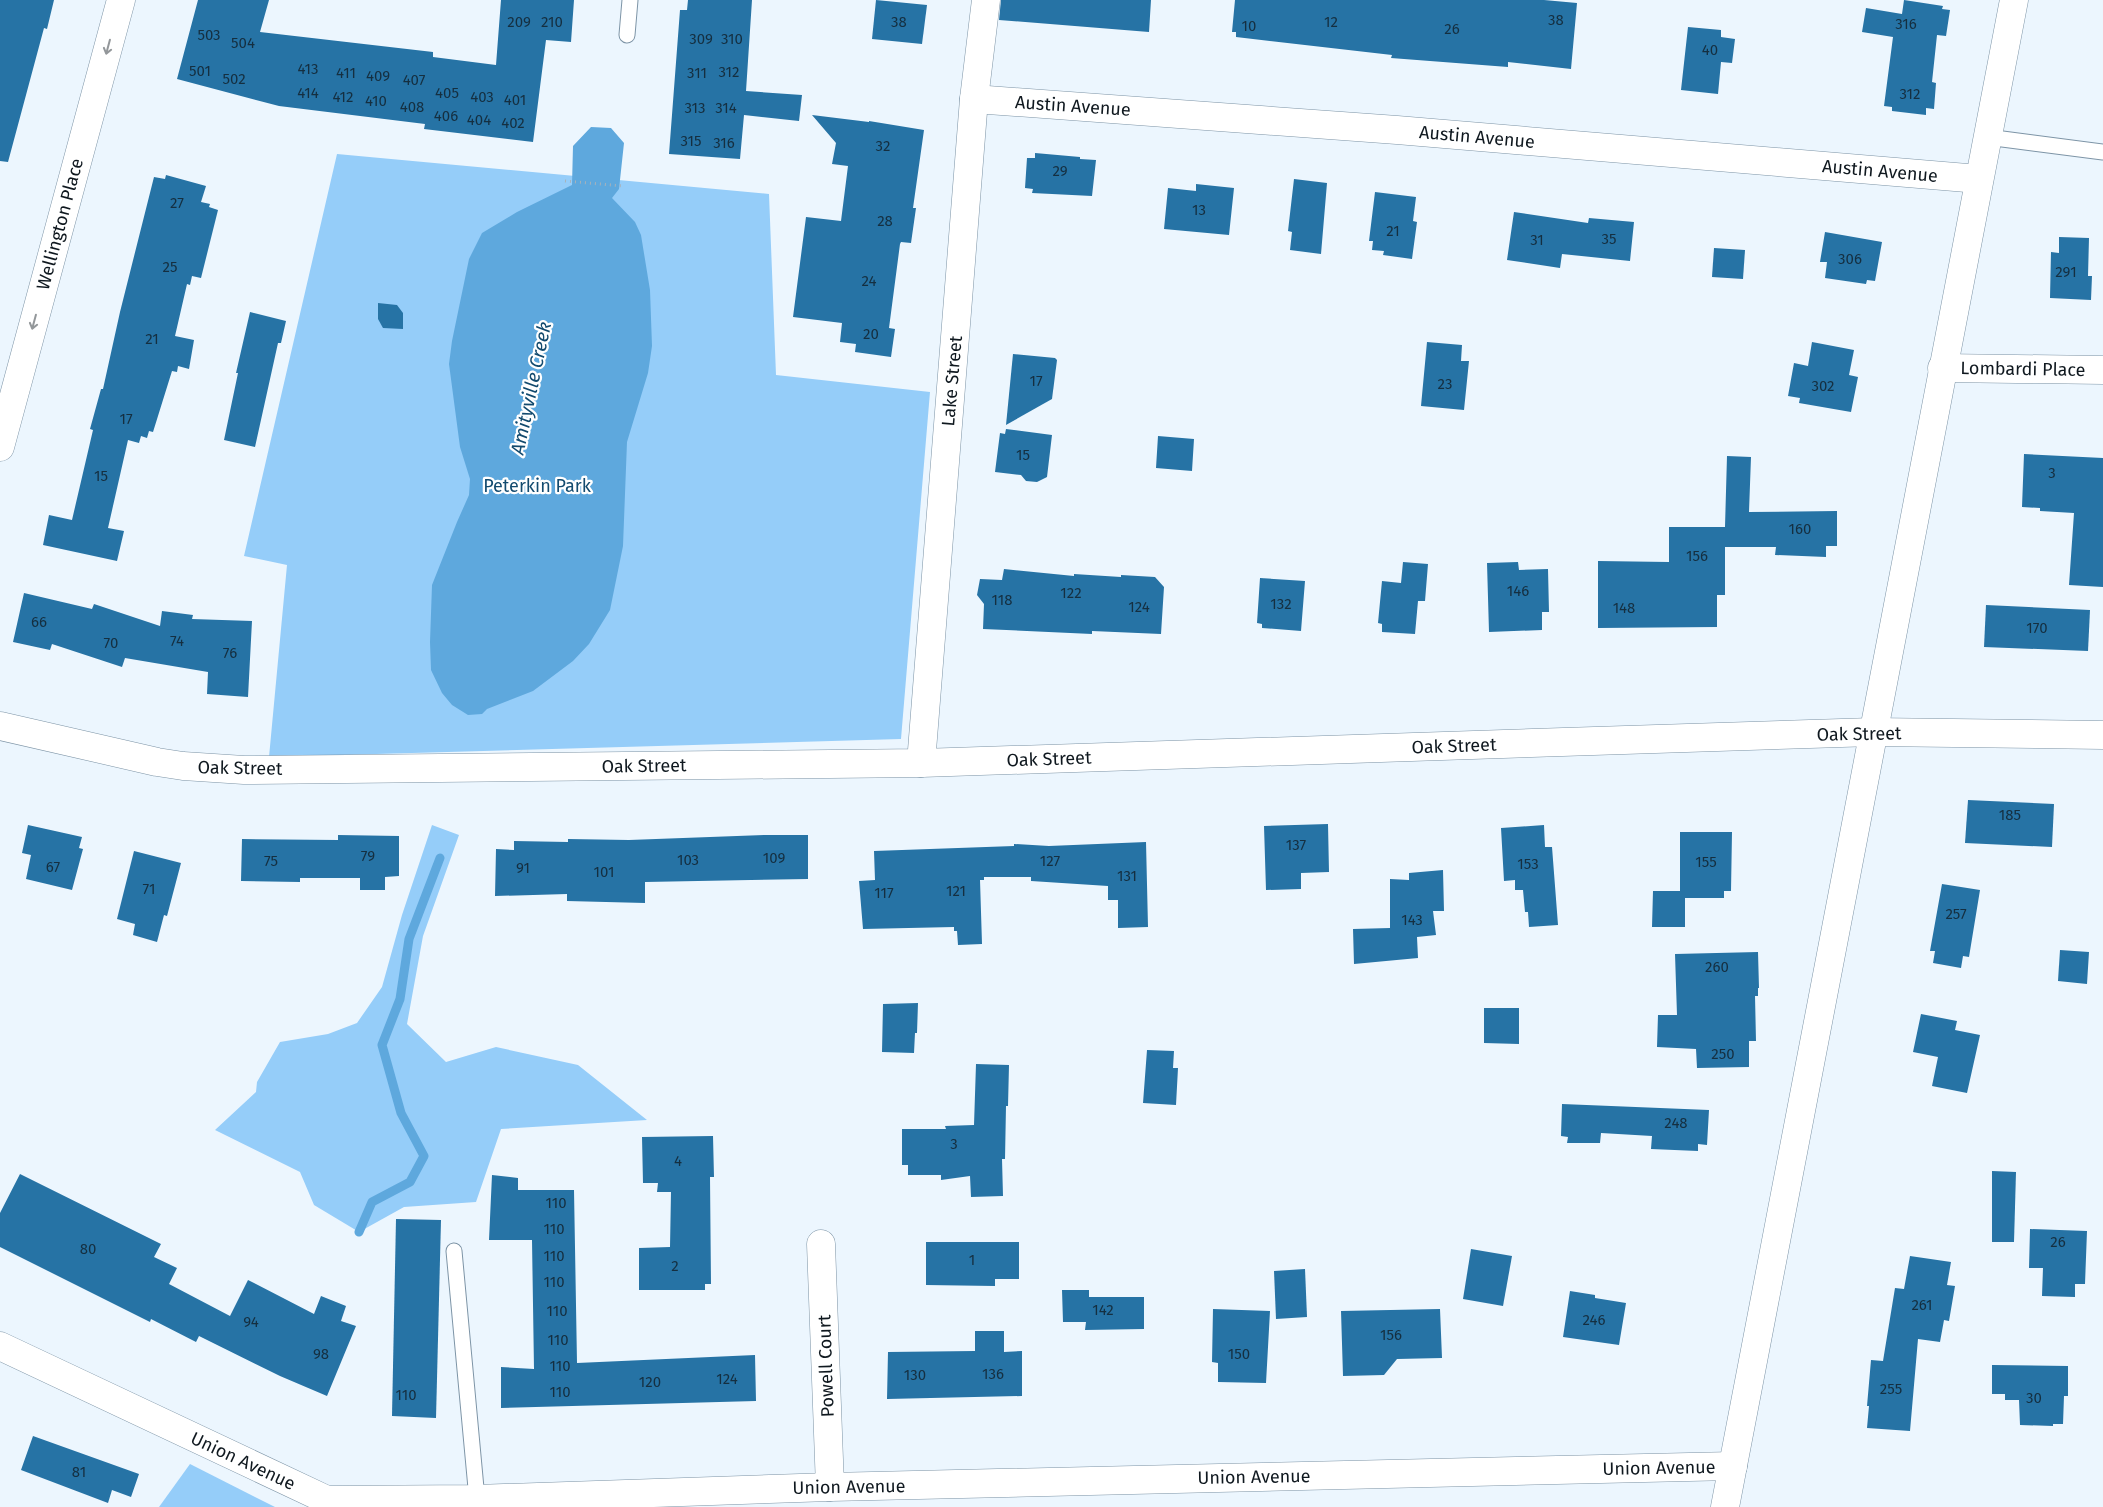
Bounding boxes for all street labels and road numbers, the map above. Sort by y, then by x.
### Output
street label: Austin Avenue [1014,91,1132,121]
street label: Austin Avenue [1418,121,1536,153]
street label: Austin Avenue [1821,155,1939,187]
street label: Wellington Place [32,156,88,292]
street label: Lake Street [937,334,967,427]
street label: Lombardi Place [1960,357,2086,381]
street label: Oak Street [1816,722,1902,746]
street label: Oak Street [1411,734,1497,758]
street label: Oak Street [1006,747,1092,771]
street label: Oak Street [601,754,687,778]
street label: Oak Street [197,756,283,780]
street label: Powell Court [813,1314,839,1418]
street label: Union Avenue [187,1427,299,1495]
street label: Union Avenue [1602,1456,1716,1480]
street label: Union Avenue [1197,1465,1311,1489]
street label: Union Avenue [792,1475,906,1499]

